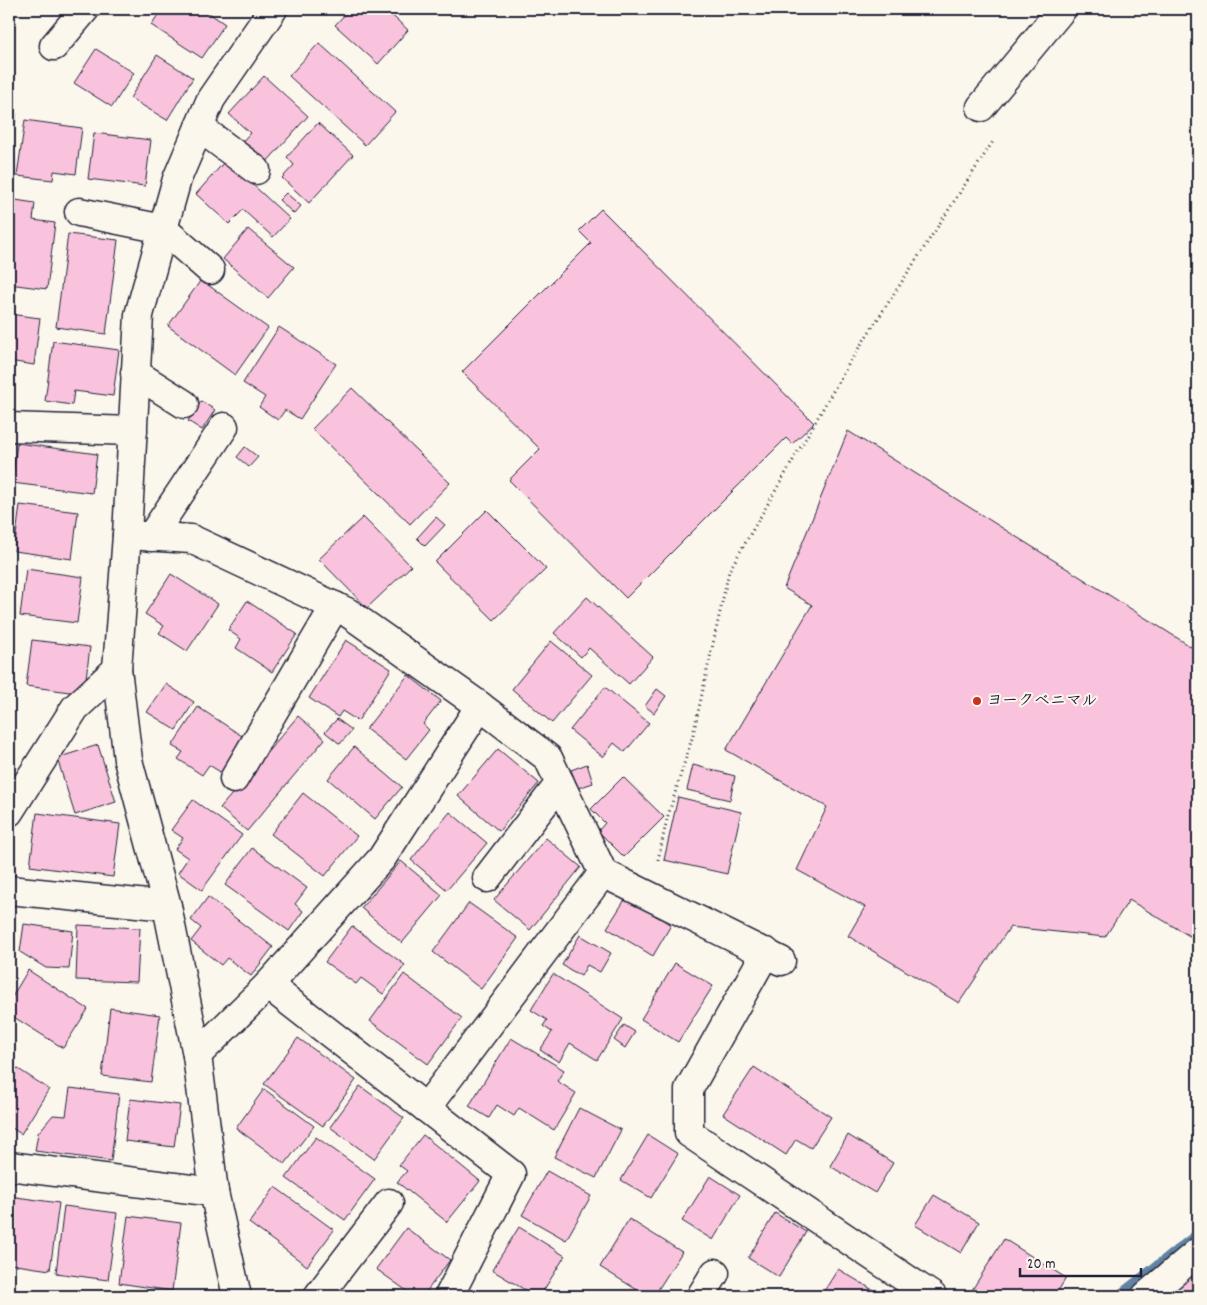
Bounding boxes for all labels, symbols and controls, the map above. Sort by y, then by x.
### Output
place label: ヨークベニマル [987,690,1098,713]
marker: ヨークベニマル [971,695,983,707]
scale bar [1020,1245,1141,1277]
text: 20 m [1027,1254,1055,1276]

